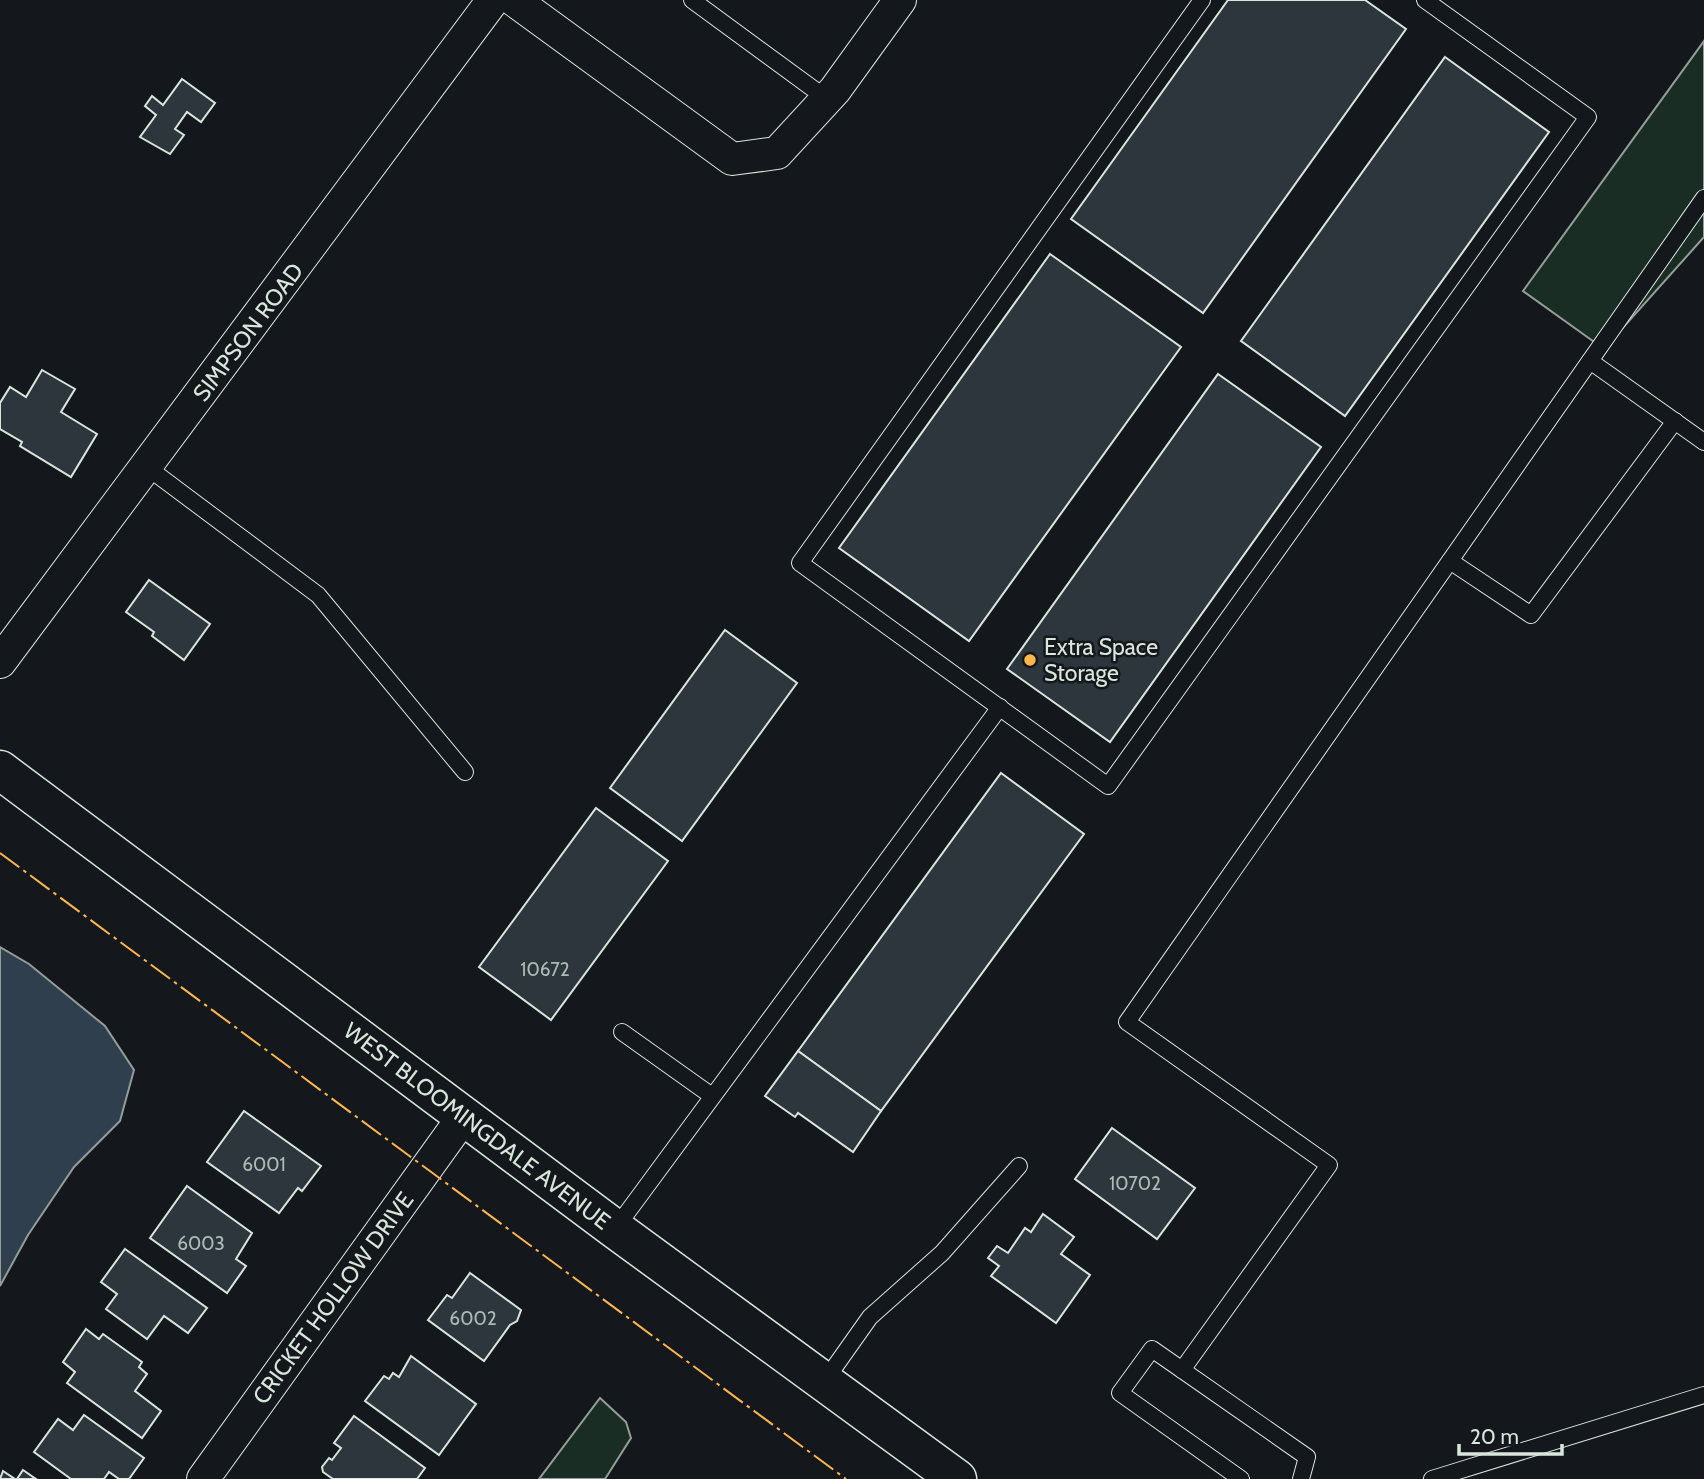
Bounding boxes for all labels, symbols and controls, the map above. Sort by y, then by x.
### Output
street label: SIMPSON ROAD [187,257,309,407]
place label: Extra Space Storage [1044,633,1158,687]
marker: Extra Space Storage [1022,652,1038,668]
house number: 10672 [520,958,570,981]
street label: WEST BLOOMINGDALE AVENUE [338,1016,616,1236]
house number: 6001 [242,1153,286,1176]
house number: 10702 [1109,1172,1161,1195]
street label: CRICKET HOLLOW DRIVE [247,1186,419,1410]
house number: 6003 [177,1232,225,1255]
house number: 6002 [449,1307,497,1330]
scale bar [1459,1412,1562,1456]
text: 20 m [1470,1424,1519,1449]

